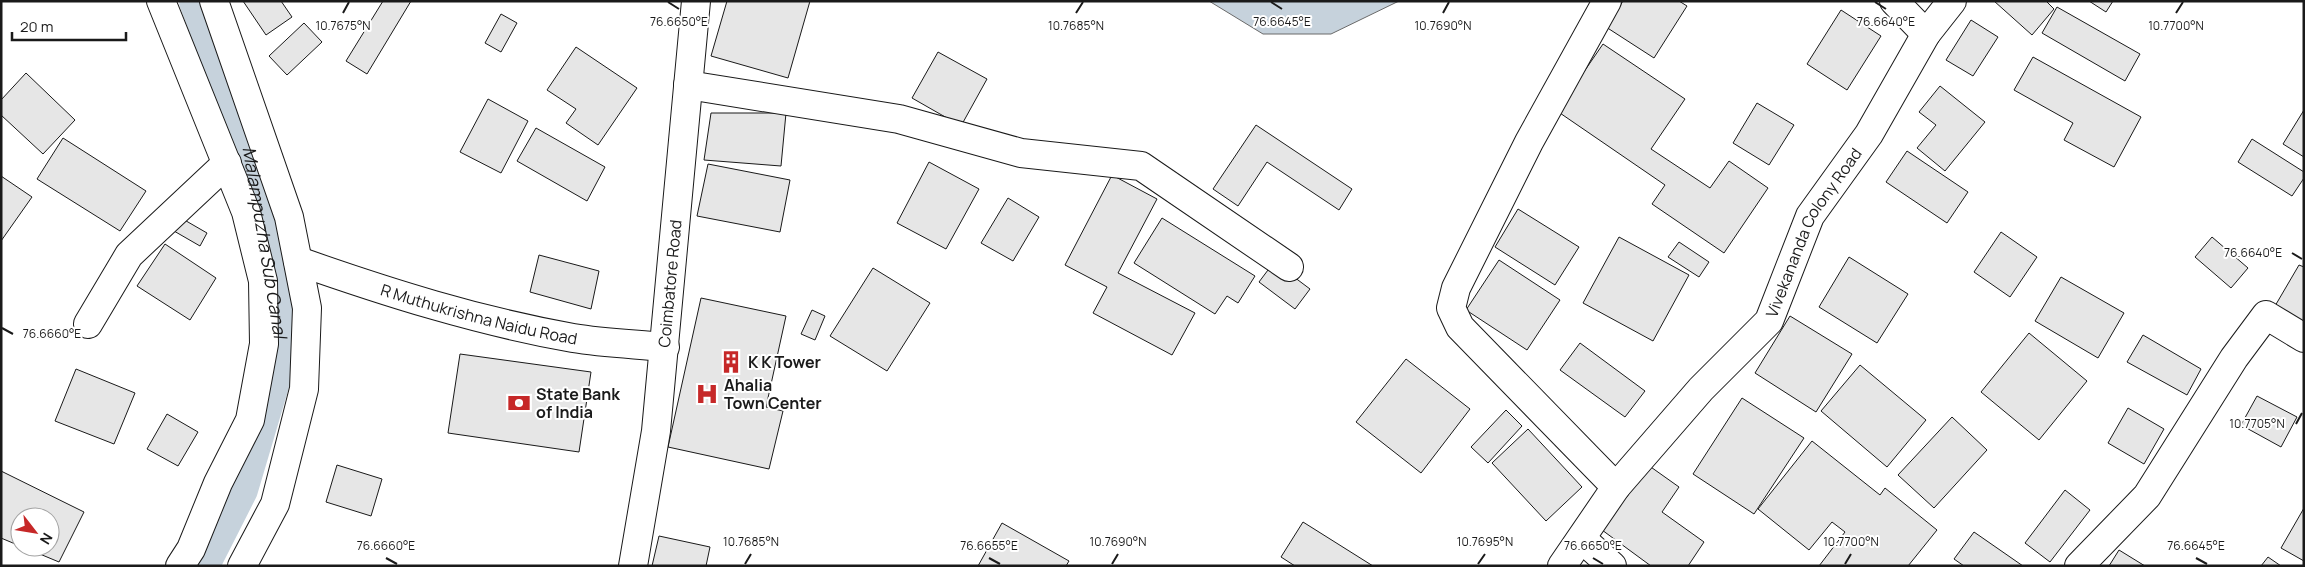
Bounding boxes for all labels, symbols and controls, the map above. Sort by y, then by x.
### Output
scale bar [12,10,126,42]
text: 76.6650°E [650,13,708,30]
text: 76.6645°E [1253,13,1311,30]
text: 76.6640°E [1857,13,1915,30]
text: 20 m [20,16,53,37]
text: 10.7675°N [315,17,371,34]
text: 10.7685°N [1048,17,1104,34]
text: 10.7690°N [1415,17,1471,34]
text: 10.7700°N [2148,17,2204,34]
street label: Vivekananda Colony Road [1760,143,1866,321]
water label: Malampuzha Sub Canal [238,145,293,343]
street label: Coimbatore Road [653,219,687,348]
text: 76.6640°E [2224,244,2282,261]
street label: R Muthukrishna Naidu Road [378,279,579,350]
text: 76.6660°E [23,325,81,342]
building icon: K K Tower [718,349,744,375]
place label: K K Tower [748,351,821,373]
place label: Ahalia Town Center [724,374,822,414]
hospital icon: Ahalia Town Center [694,381,720,407]
place label: State Bank of India [536,383,620,423]
bank icon: State Bank of India [506,390,532,416]
text: 10.7705°N [2229,415,2285,432]
north arrow [10,507,60,557]
text: N [36,530,57,548]
text: 10.7685°N [723,533,779,550]
text: 10.7690°N [1090,533,1146,550]
text: 10.7695°N [1457,533,1513,550]
text: 10.7700°N [1823,533,1879,550]
text: 76.6660°E [357,537,415,554]
text: 76.6655°E [960,537,1018,554]
text: 76.6650°E [1564,537,1622,554]
text: 76.6645°E [2167,537,2225,554]

